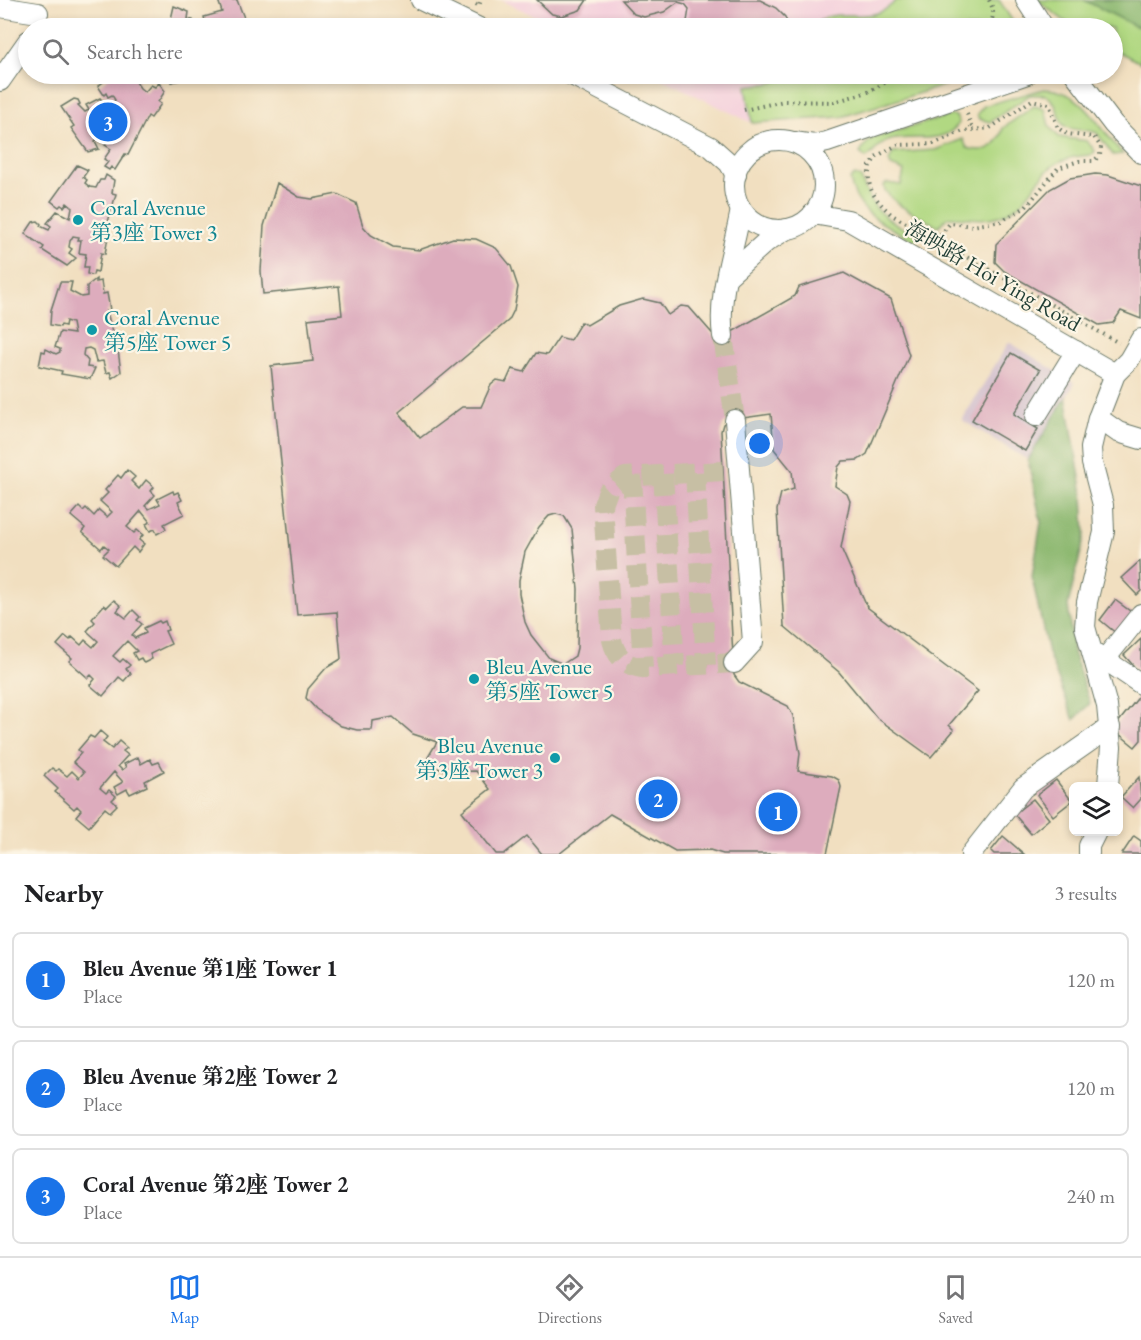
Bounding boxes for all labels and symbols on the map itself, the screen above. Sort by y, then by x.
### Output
pin: 3 [88,100,128,144]
place label: Coral Avenue 第3座 Tower 3 [90,193,217,247]
marker: Coral Avenue 第3座 Tower 3 [71,213,85,227]
street label: 海映路 Hoi Ying Road [900,214,1087,339]
place label: Coral Avenue 第5座 Tower 5 [104,303,231,357]
marker: Coral Avenue 第5座 Tower 5 [85,323,99,337]
your location [745,429,774,458]
place label: Bleu Avenue 第5座 Tower 5 [486,652,613,706]
marker: Bleu Avenue 第5座 Tower 5 [467,672,481,686]
place label: Bleu Avenue 第3座 Tower 3 [416,731,543,785]
marker: Bleu Avenue 第3座 Tower 3 [548,751,562,765]
pin: 2 [638,776,678,822]
pin: 1 [758,790,798,834]

